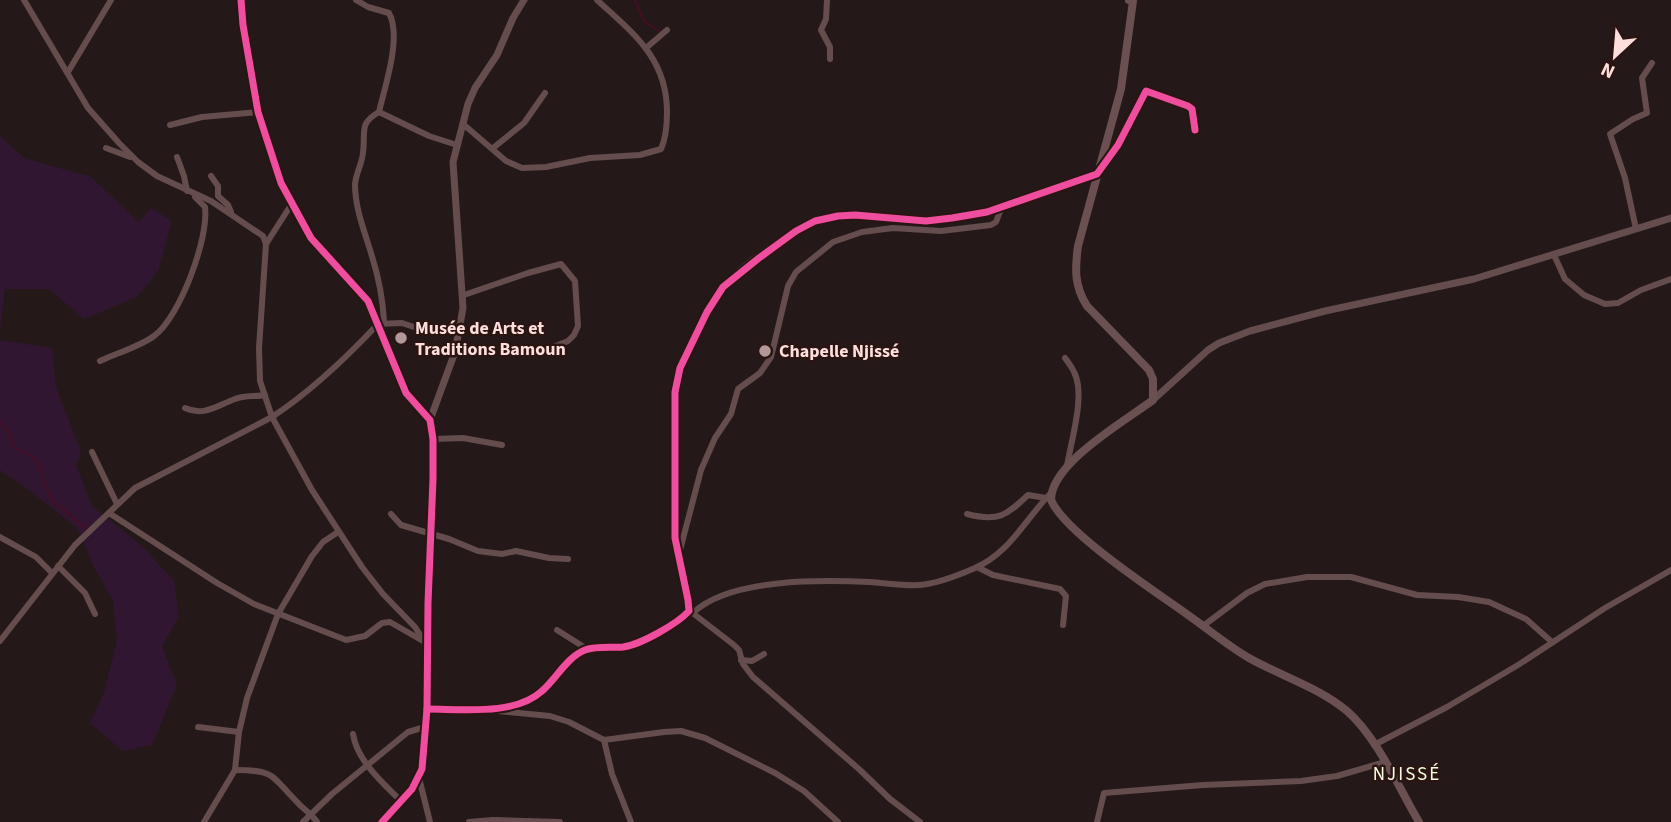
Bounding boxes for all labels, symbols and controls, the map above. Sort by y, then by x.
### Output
north arrow [1580,21,1650,91]
text: N [1597,55,1620,85]
place label: Musée de Arts et Traditions Bamoun [415,316,566,362]
marker: Musée de Arts et Traditions Bamoun [393,330,409,346]
place label: Chapelle Njissé [779,339,899,364]
marker: Chapelle Njissé [757,343,773,359]
district label: NJISSÉ [1373,761,1441,788]

